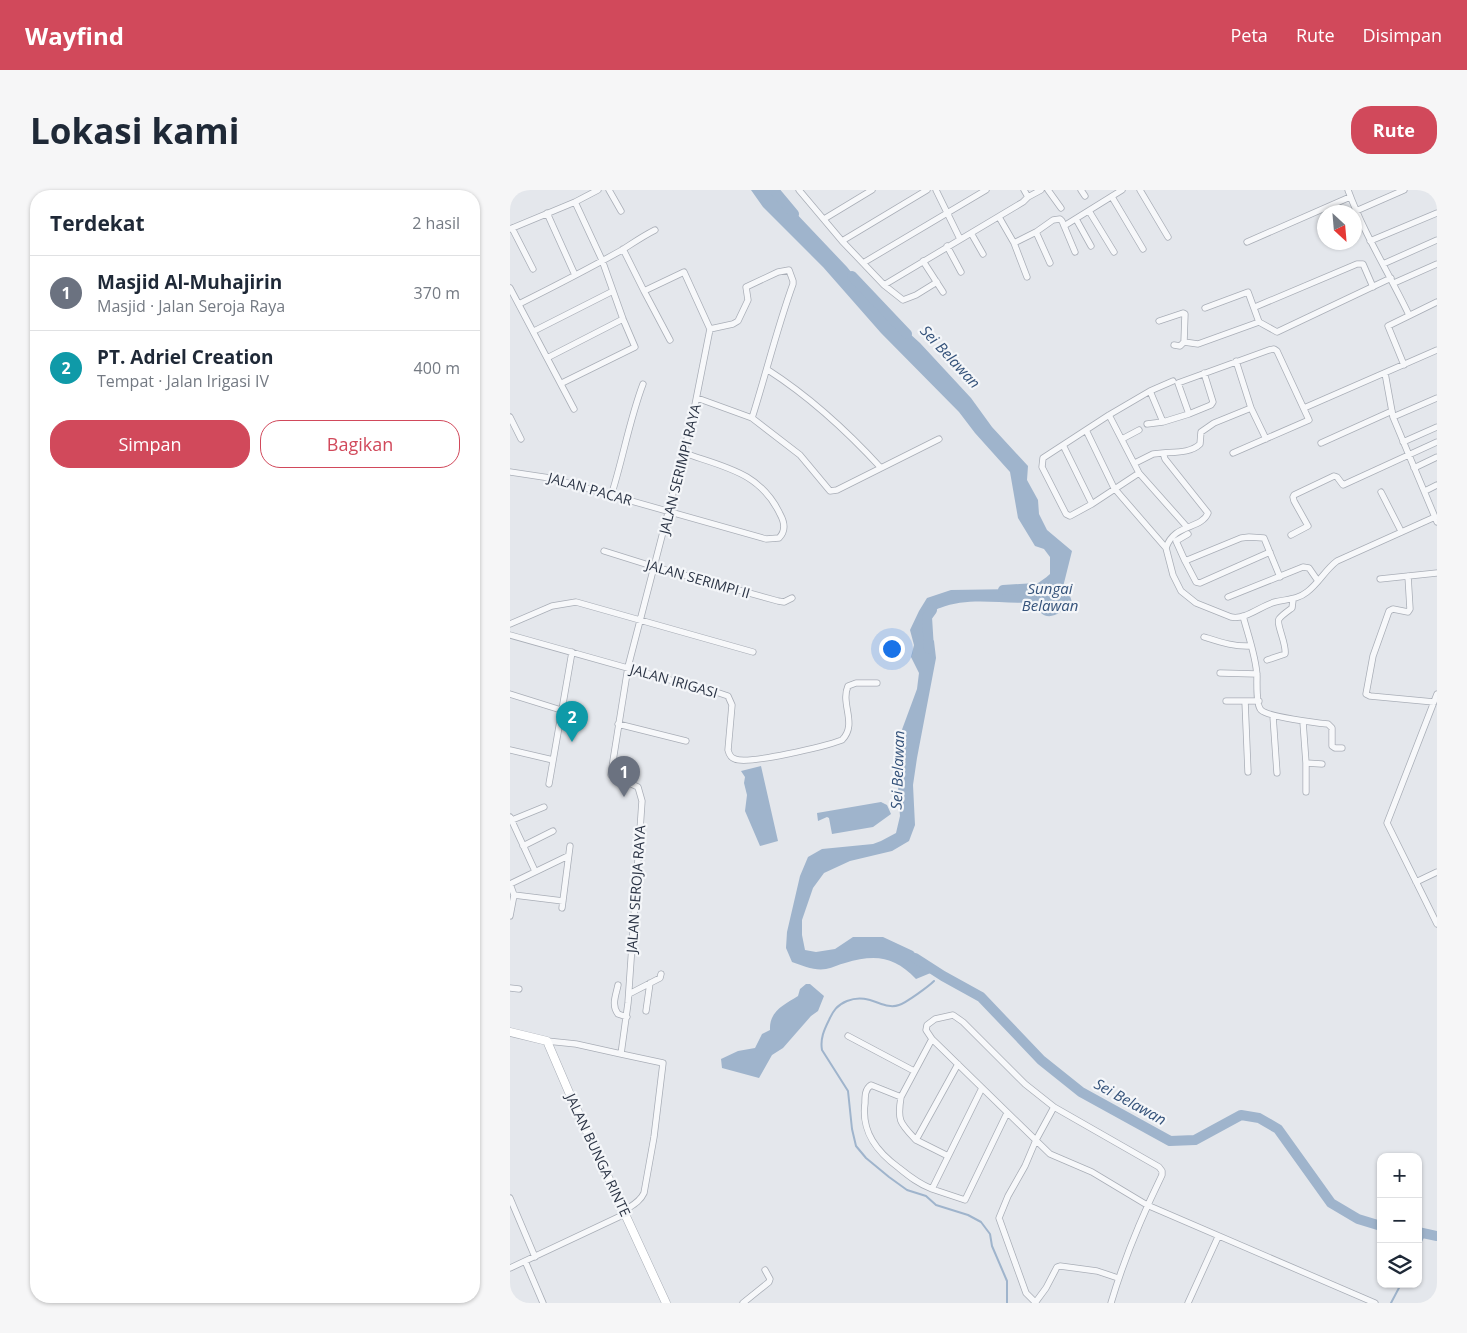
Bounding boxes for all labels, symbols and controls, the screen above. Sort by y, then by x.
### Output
text: Wayfind [25,19,124,52]
text: Peta [1231,23,1268,47]
text: Rute [1296,23,1335,47]
text: Disimpan [1363,23,1442,47]
button: Rute [1351,106,1437,154]
text: Lokasi kami [30,107,239,154]
north arrow [1317,205,1362,250]
text: Terdekat [50,209,145,237]
text: 2 hasil [412,212,460,234]
text: Masjid Al-Muhajirin [97,269,282,295]
text: 1 [61,282,71,304]
text: 370 m [414,282,460,304]
text: Masjid · Jalan Seroja Raya [97,295,285,317]
water label: Sei Belawan [916,320,985,392]
text: PT. Adriel Creation [97,344,274,370]
text: 2 [61,357,71,379]
text: 400 m [414,357,460,379]
text: Tempat · Jalan Irigasi IV [97,370,269,392]
street label: JALAN SERIMPI RAYA [654,402,705,538]
button: Simpan [50,420,250,468]
button: Bagikan [260,420,460,468]
street label: JALAN PACAR [544,467,635,510]
street label: JALAN SERIMPI II [642,554,752,602]
water label: Sungai Belawan [1022,578,1078,615]
your location [879,636,905,662]
street label: JALAN IRIGASI [626,658,720,702]
pin: 2 [556,701,588,742]
water label: Sei Belawan [886,730,908,810]
pin: 1 [608,756,640,797]
street label: JALAN SEROJA RAYA [621,824,649,956]
water label: Sei Belawan [1091,1073,1170,1129]
street label: JALAN BUNGA RINTE [561,1088,635,1220]
map controls [1377,1153,1422,1288]
button: + [1377,1153,1422,1198]
button: − [1377,1198,1422,1243]
button: layers [1377,1243,1422,1288]

